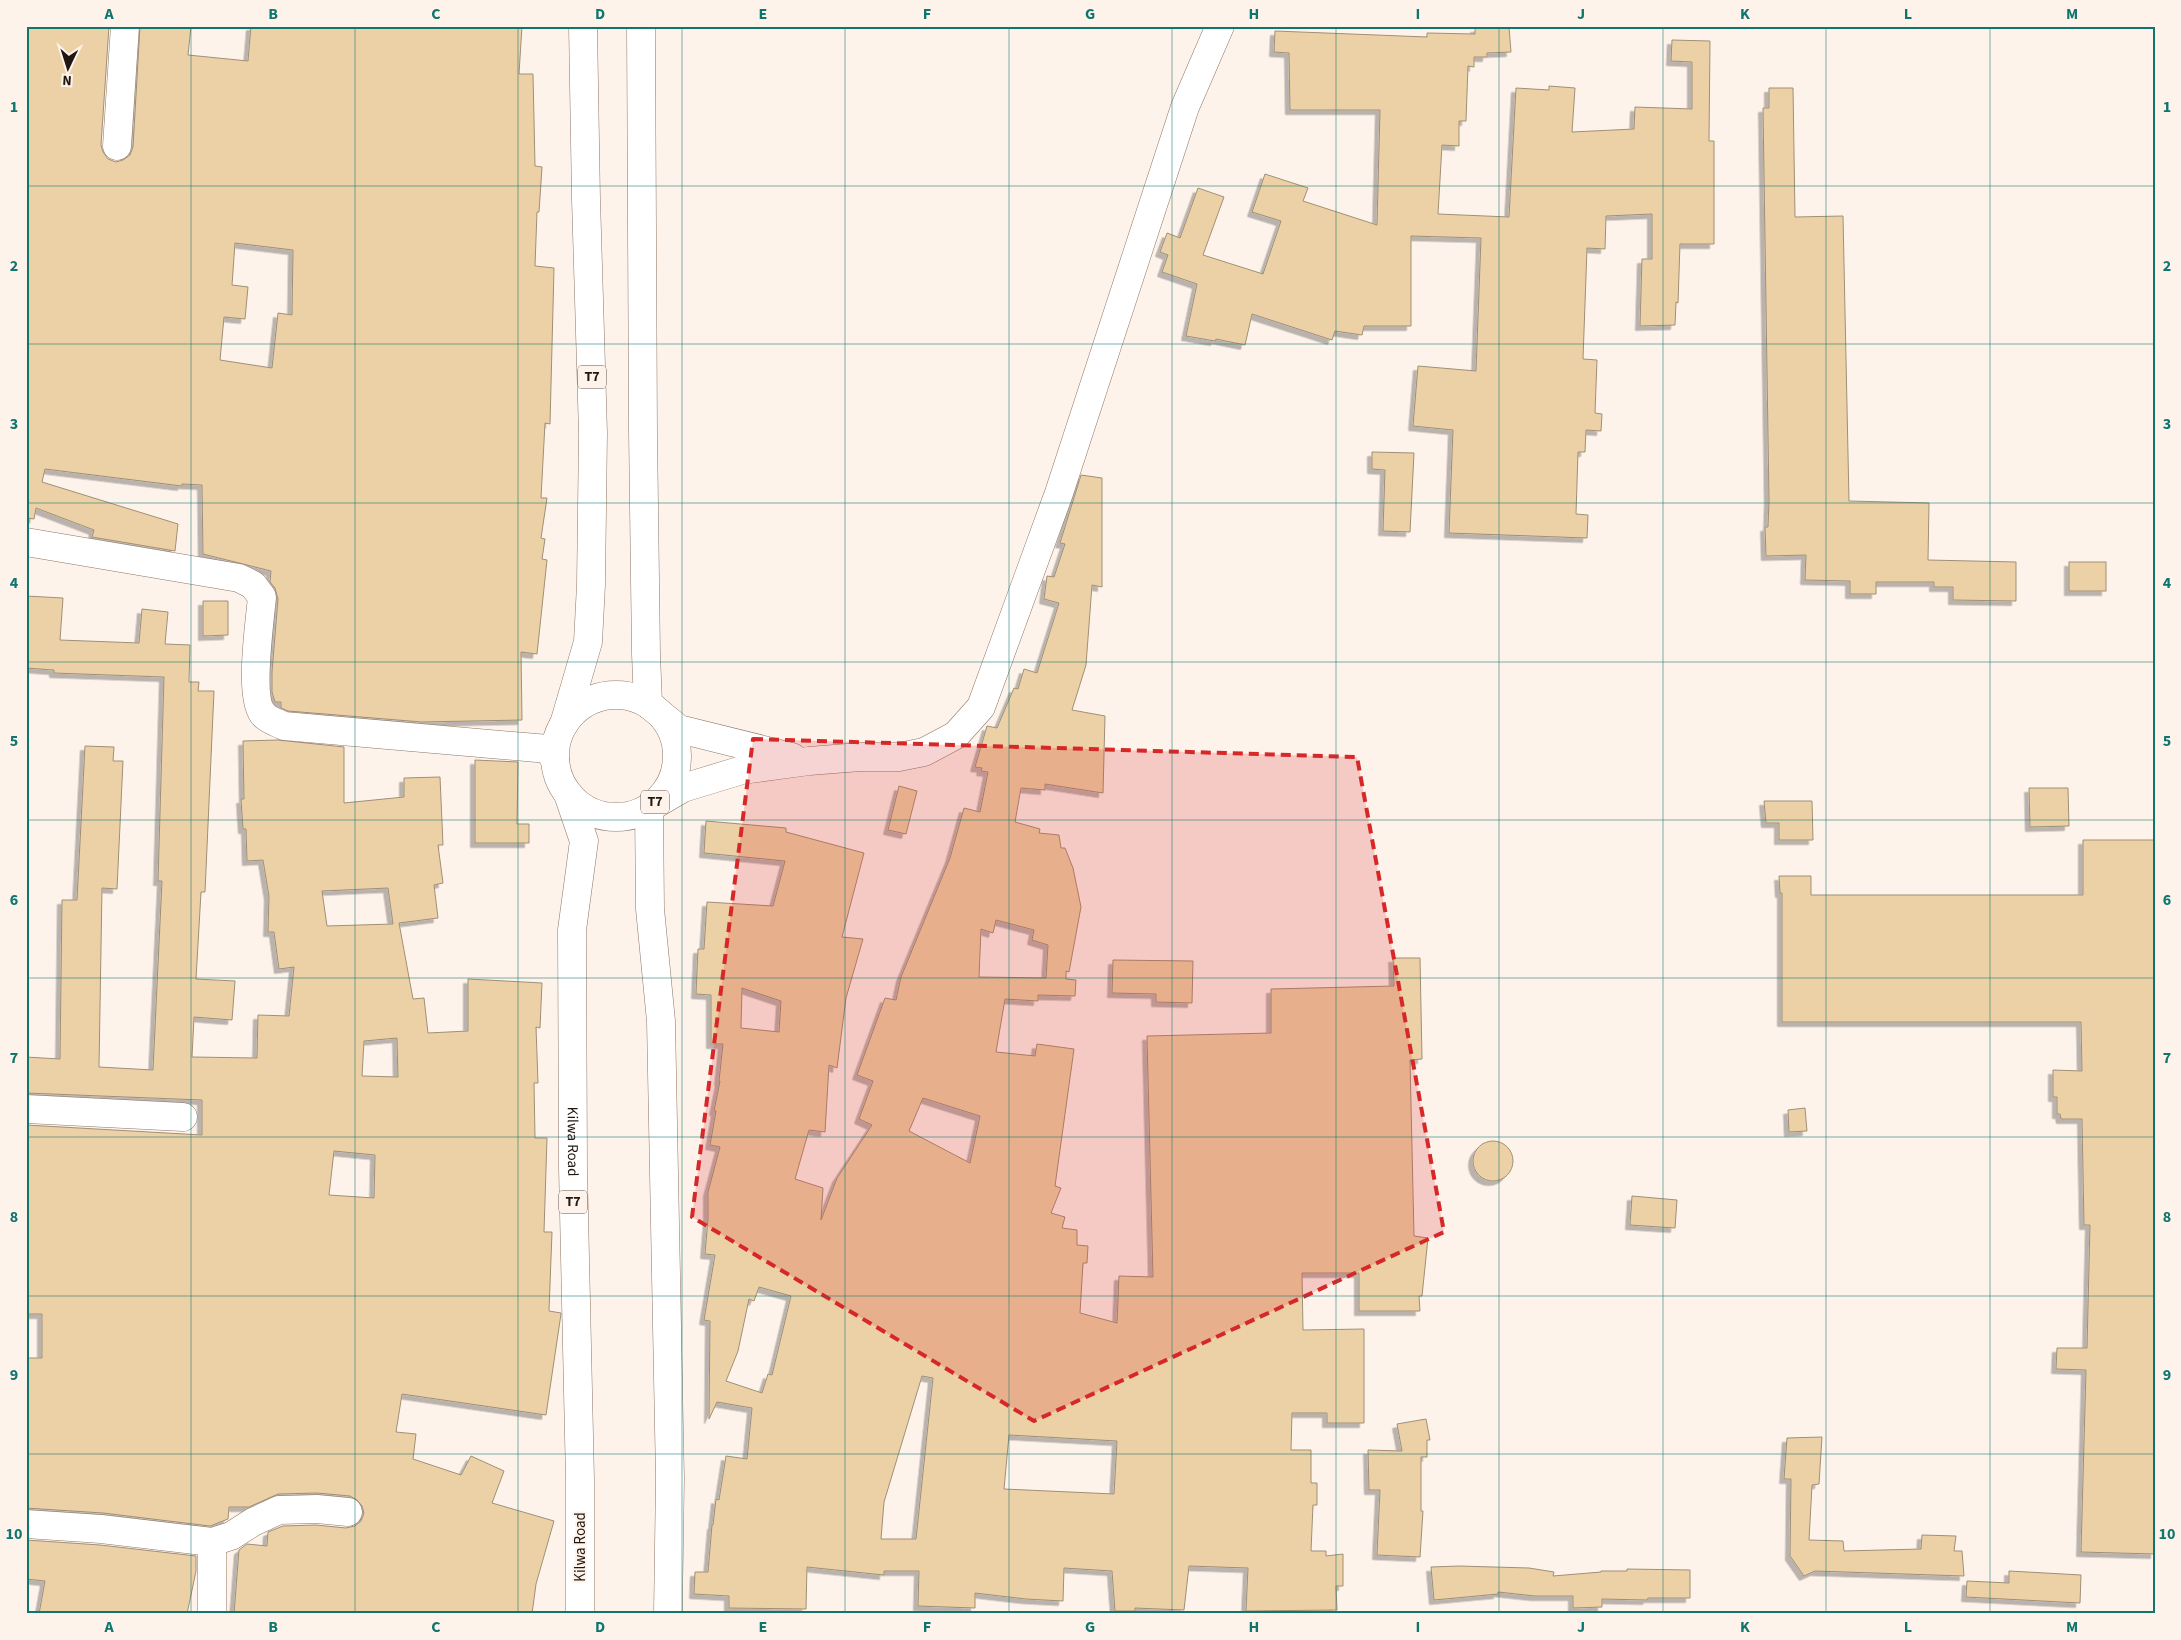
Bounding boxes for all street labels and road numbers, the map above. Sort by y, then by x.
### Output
road number: T7 [578,366,606,388]
road number: T7 [641,790,669,814]
street label: Kilwa Road [562,1107,584,1177]
road number: T7 [559,1190,587,1214]
street label: Kilwa Road [570,1512,591,1582]

